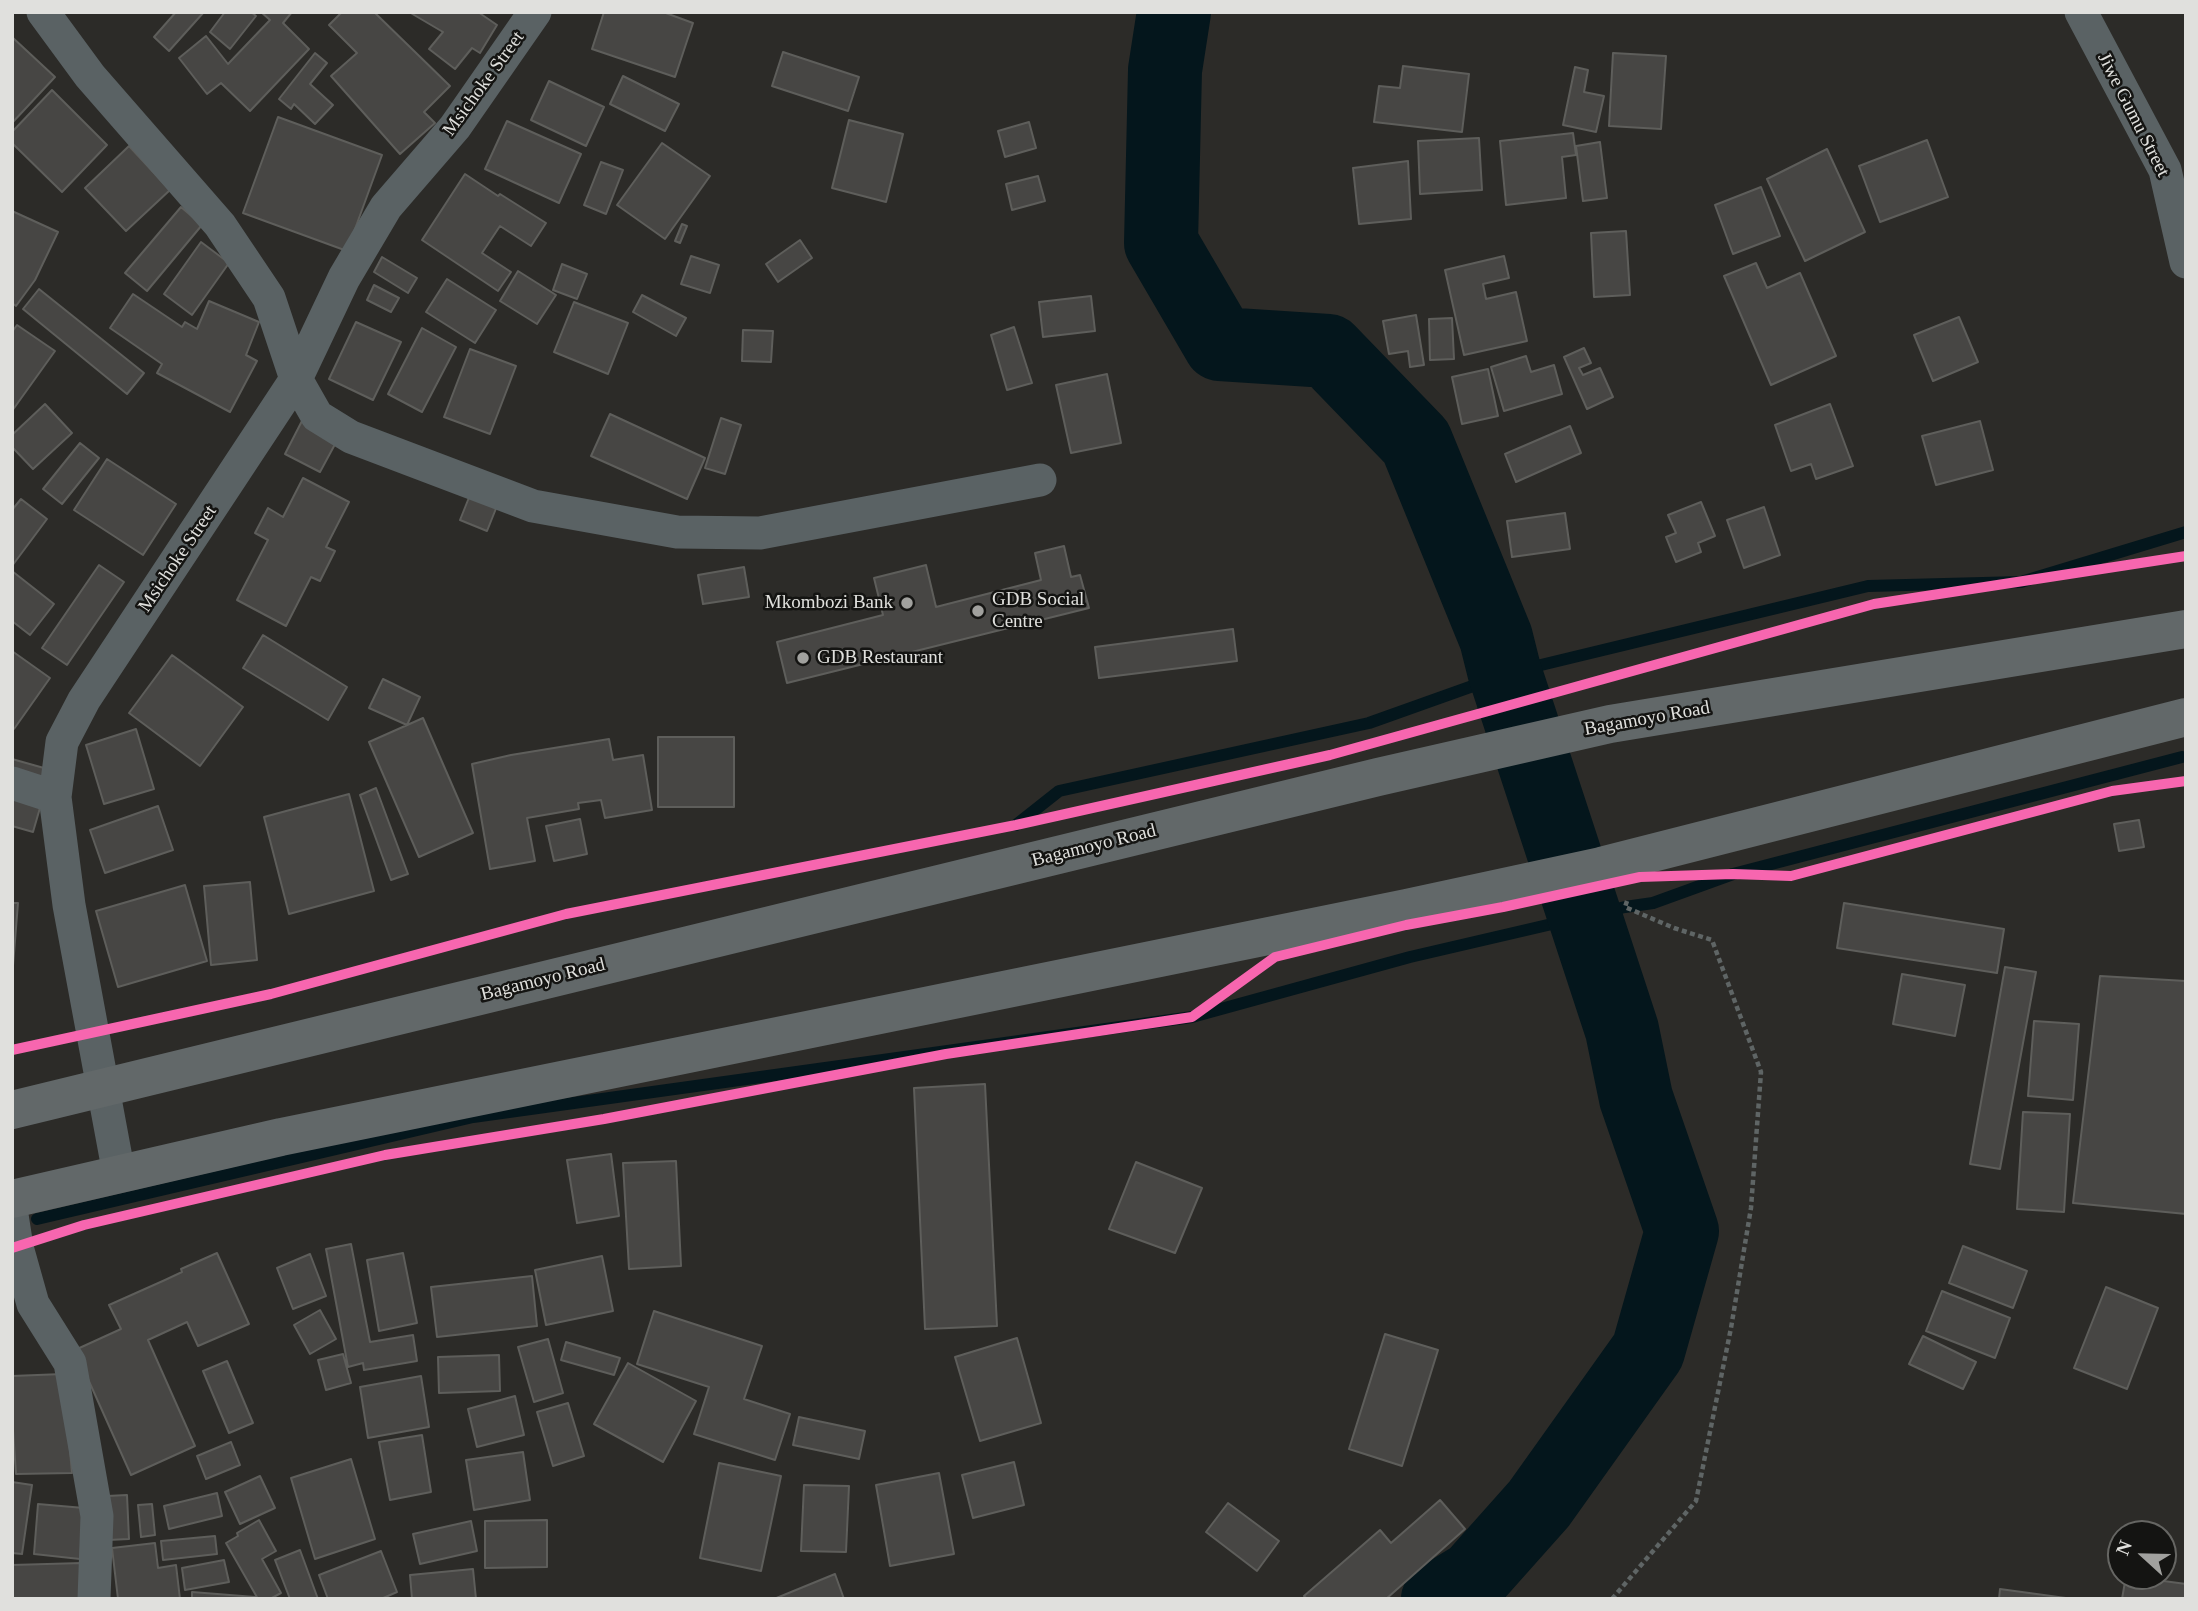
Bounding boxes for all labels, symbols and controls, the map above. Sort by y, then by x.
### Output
street label: Msichoke Street [438,27,530,141]
street label: Jiwe Gumu Street [2092,49,2174,181]
street label: Msichoke Street [134,501,222,617]
place label: GDB Social Centre [992,589,1084,633]
place label: Mkombozi Bank [765,592,893,614]
marker: Mkombozi Bank [899,595,915,611]
marker: GDB Social Centre [970,603,986,619]
place label: GDB Restaurant [817,647,943,669]
marker: GDB Restaurant [795,650,811,666]
street label: Bagamoyo Road [1582,697,1712,741]
street label: Bagamoyo Road [1030,820,1158,872]
street label: Bagamoyo Road [479,954,607,1006]
north arrow [2107,1520,2177,1590]
text: N [2112,1537,2136,1558]

